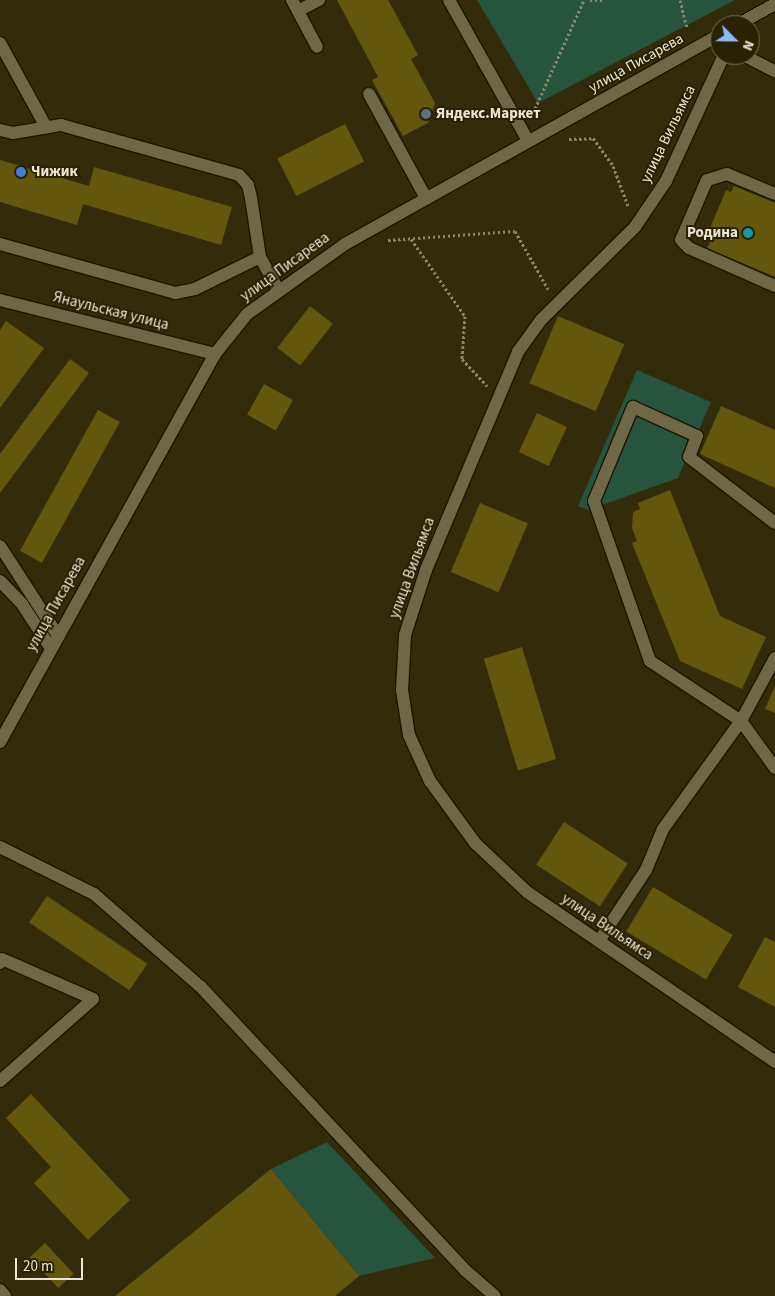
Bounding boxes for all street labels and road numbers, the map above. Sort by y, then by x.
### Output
street label: улица Писарева [585,30,687,96]
street label: улица Вильямса [637,82,699,186]
street label: улица Писарева [237,229,333,305]
street label: Янаульская улица [51,288,171,334]
street label: улица Вильямса [385,515,439,621]
street label: улица Писарева [23,553,89,655]
street label: улица Вильямса [558,890,656,964]

